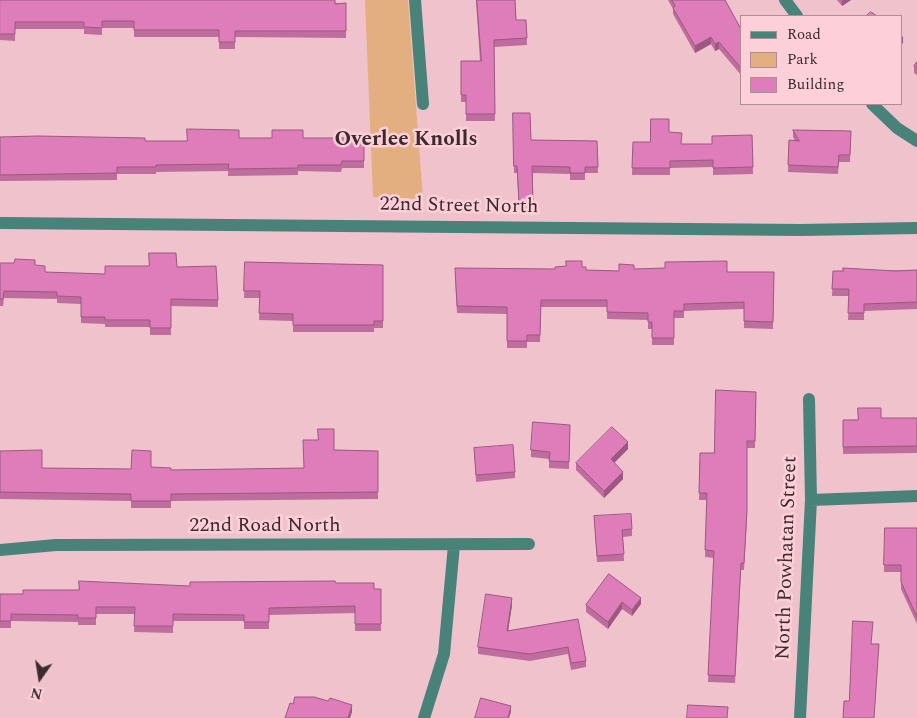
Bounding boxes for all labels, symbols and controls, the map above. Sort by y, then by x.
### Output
legend [740,15,902,105]
text: Road [787,23,821,46]
text: Park [787,48,818,71]
text: Building [787,73,844,96]
district label: Overlee Knolls [334,128,478,154]
street label: 22nd Street North [379,194,539,220]
street label: North Powhatan Street [772,456,804,660]
street label: 22nd Road North [189,515,341,539]
north arrow [15,653,65,703]
text: N [29,682,44,705]

